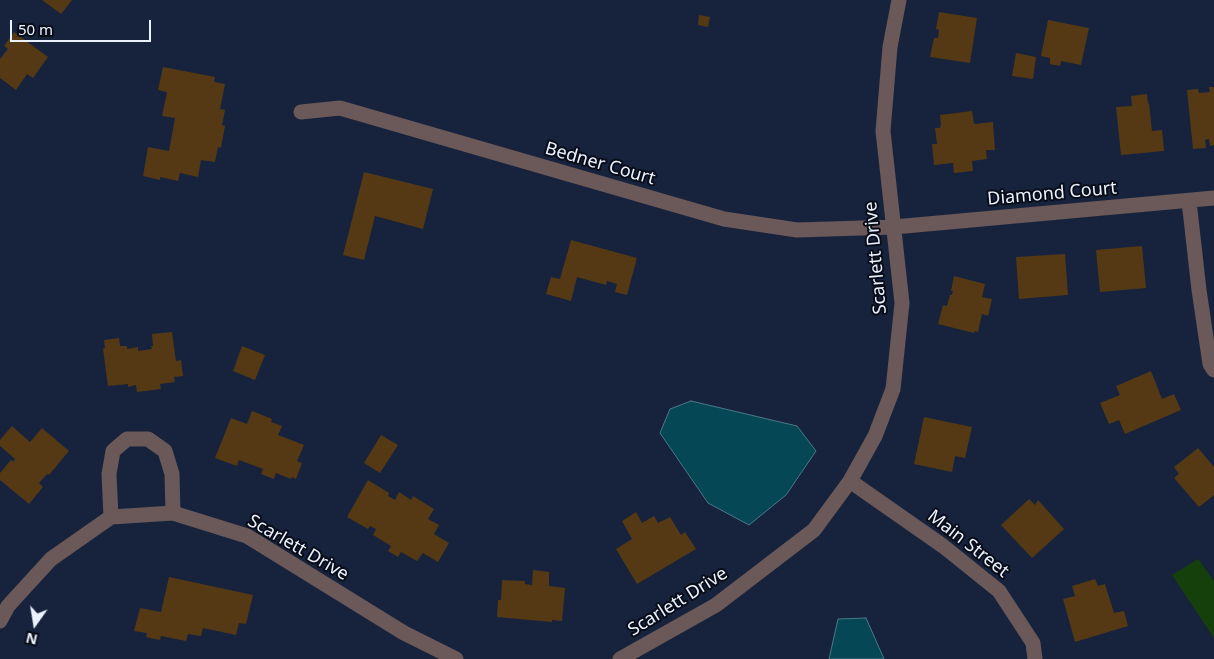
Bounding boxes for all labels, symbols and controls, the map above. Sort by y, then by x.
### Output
scale bar [12,10,154,42]
text: 50 m [18,19,53,39]
street label: Bedner Court [542,138,658,190]
street label: Diamond Court [986,178,1118,210]
street label: Scarlett Drive [860,201,892,315]
street label: Main Street [923,506,1013,582]
street label: Scarlett Drive [244,510,352,586]
street label: Scarlett Drive [624,563,732,641]
north arrow [10,599,60,649]
text: N [24,629,39,650]

